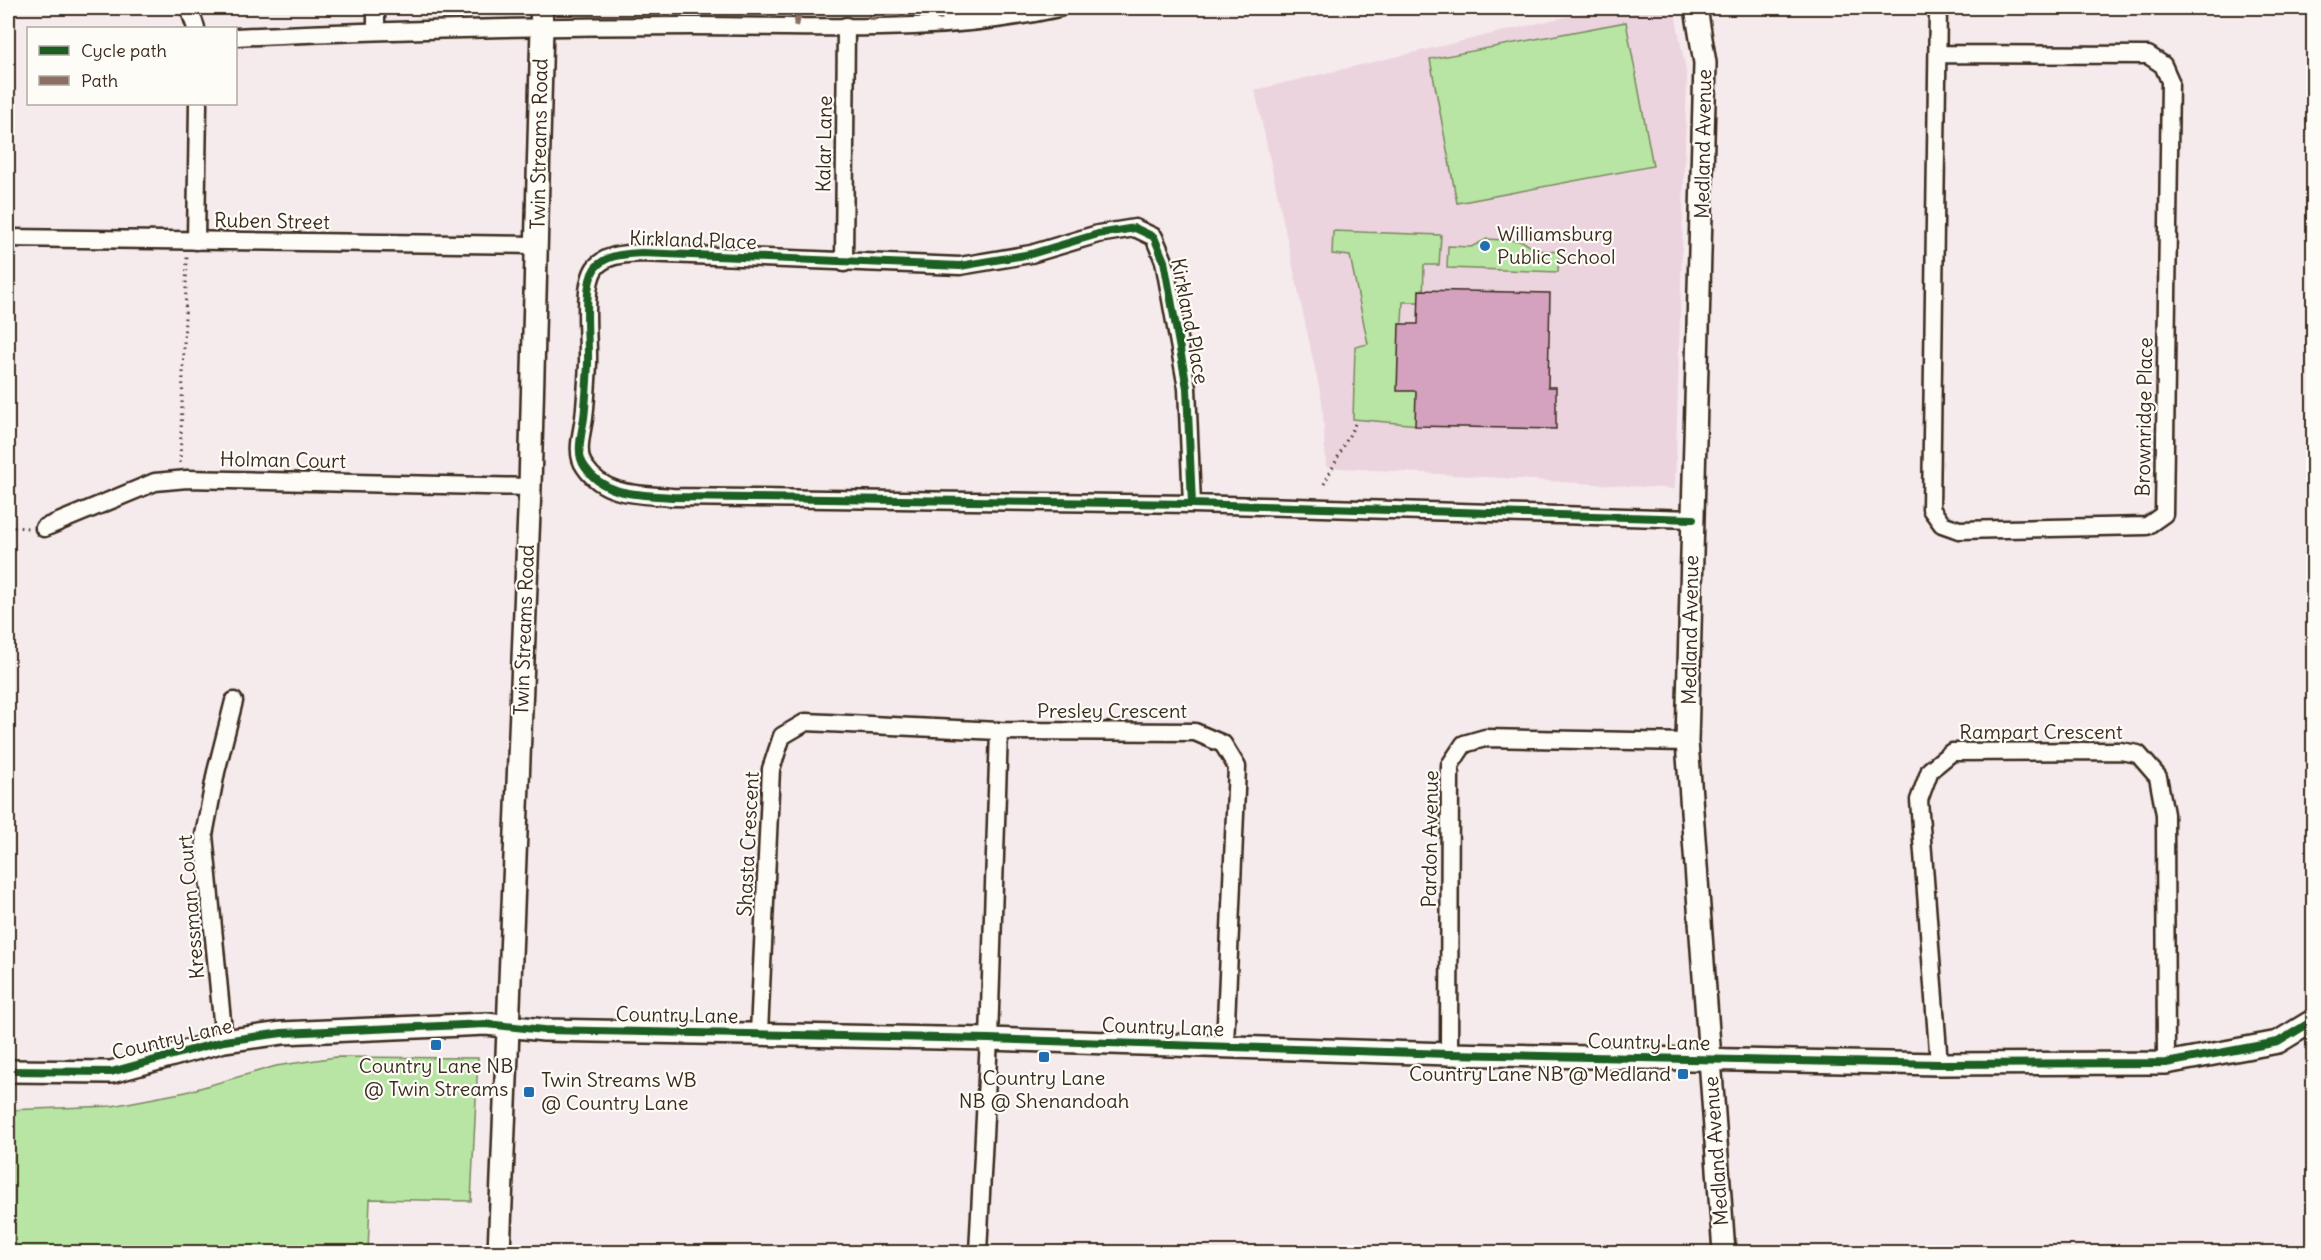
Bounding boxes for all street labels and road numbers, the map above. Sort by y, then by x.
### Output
street label: Twin Streams Road [525,58,552,230]
street label: Medland Avenue [1689,69,1716,219]
street label: Kalar Lane [810,95,837,193]
street label: Ruben Street [214,207,330,234]
street label: Kirkland Place [629,225,757,254]
street label: Kirkland Place [1166,256,1215,386]
street label: Brownridge Place [2130,337,2157,497]
street label: Holman Court [220,446,347,473]
street label: Twin Streams Road [508,544,539,716]
street label: Medland Avenue [1676,555,1703,705]
street label: Presley Crescent [1037,698,1187,723]
street label: Rampart Crescent [1959,719,2123,744]
street label: Pardon Avenue [1416,770,1443,908]
street label: Shasta Crescent [731,771,764,917]
street label: Kressman Court [172,833,209,980]
street label: Country Lane [615,1001,739,1028]
street label: Country Lane [1101,1012,1225,1041]
street label: Country Lane [109,1013,235,1065]
street label: Country Lane [1587,1028,1711,1055]
street label: Medland Avenue [1698,1076,1733,1227]

